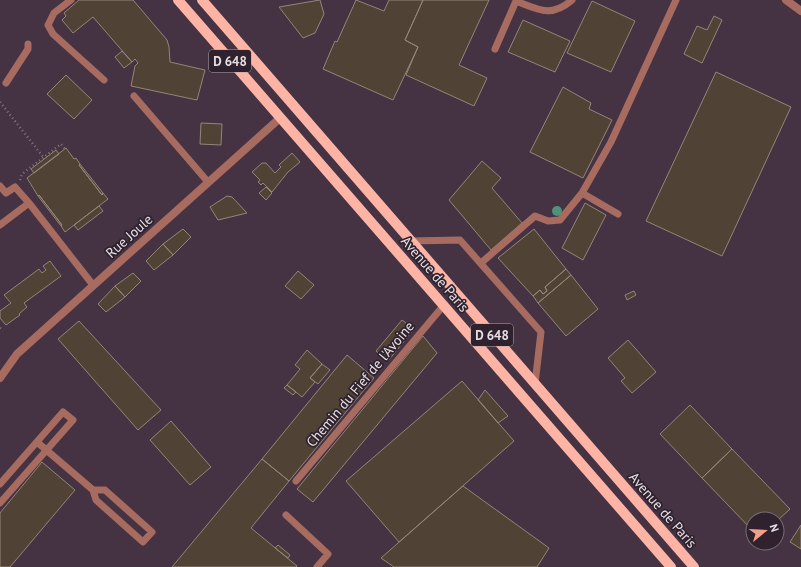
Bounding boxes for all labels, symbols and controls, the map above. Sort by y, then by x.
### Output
road number: D 648 [209,50,251,72]
street label: Rue Joule [102,210,156,262]
street label: Avenue de Paris [397,232,473,316]
street label: Chemin du Fief de l'Avoine [302,317,418,451]
road number: D 648 [471,324,513,346]
street label: Avenue de Paris [625,468,701,552]
north arrow [745,511,785,551]
text: N [767,522,782,534]

